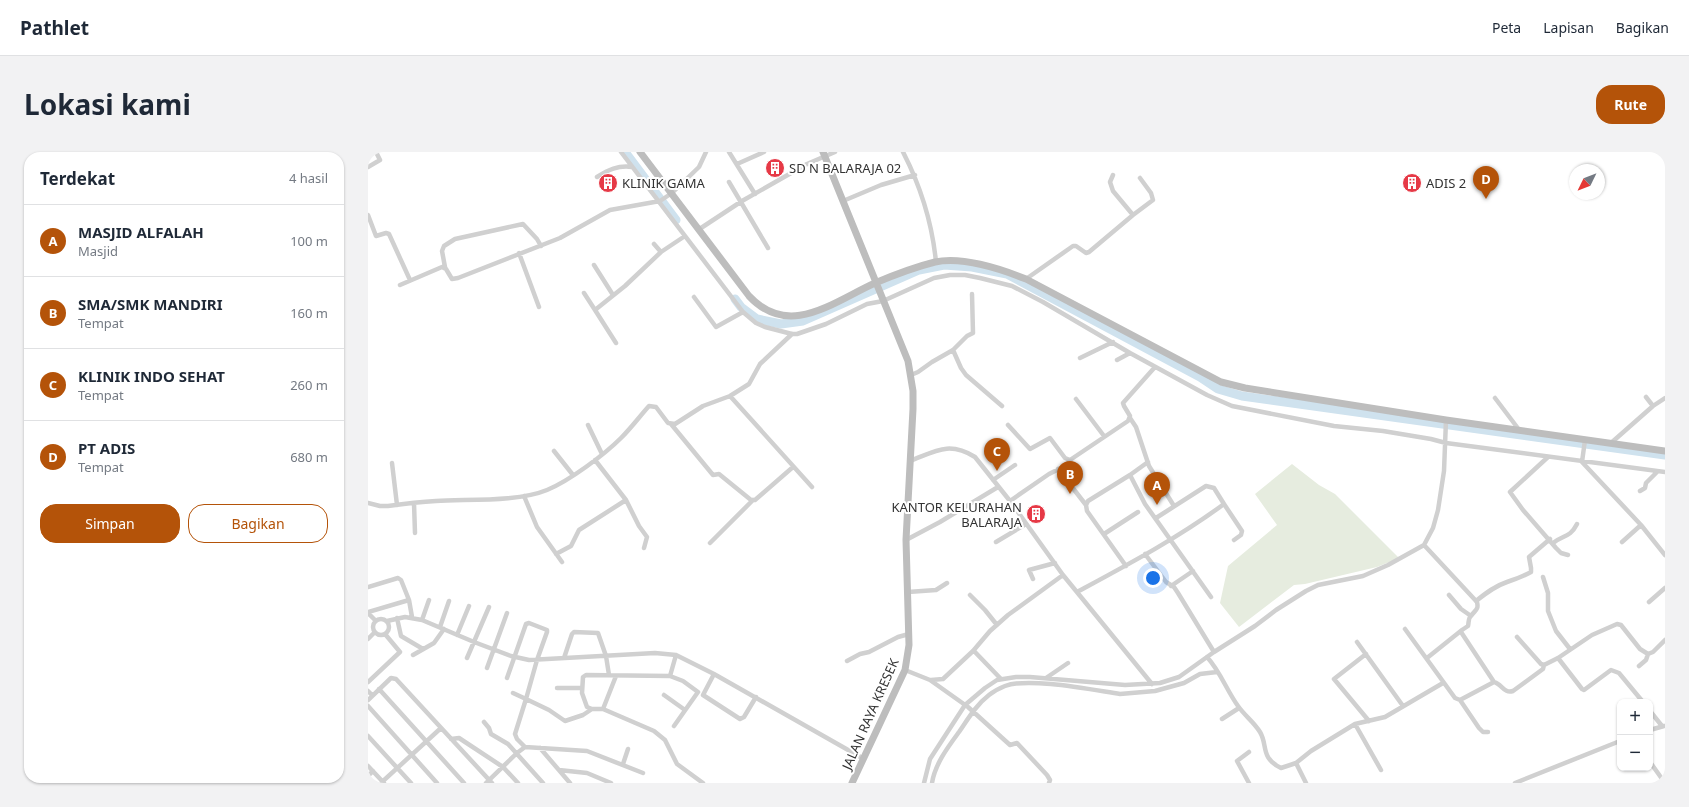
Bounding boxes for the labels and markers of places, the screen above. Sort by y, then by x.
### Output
building icon: SD N BALARAJA 02 [764,157,786,179]
place label: SD N BALARAJA 02 [789,159,901,177]
pin: D [1473,166,1499,199]
building icon: KLINIK GAMA [597,172,619,194]
building icon: ADIS 2 [1401,172,1423,194]
place label: KLINIK GAMA [622,174,706,192]
place label: ADIS 2 [1426,174,1466,192]
pin: C [984,438,1010,471]
pin: B [1057,461,1083,494]
pin: A [1144,472,1170,505]
place label: KANTOR KELURAHAN BALARAJA [892,498,1023,531]
building icon: KANTOR KELURAHAN BALARAJA [1025,503,1047,525]

